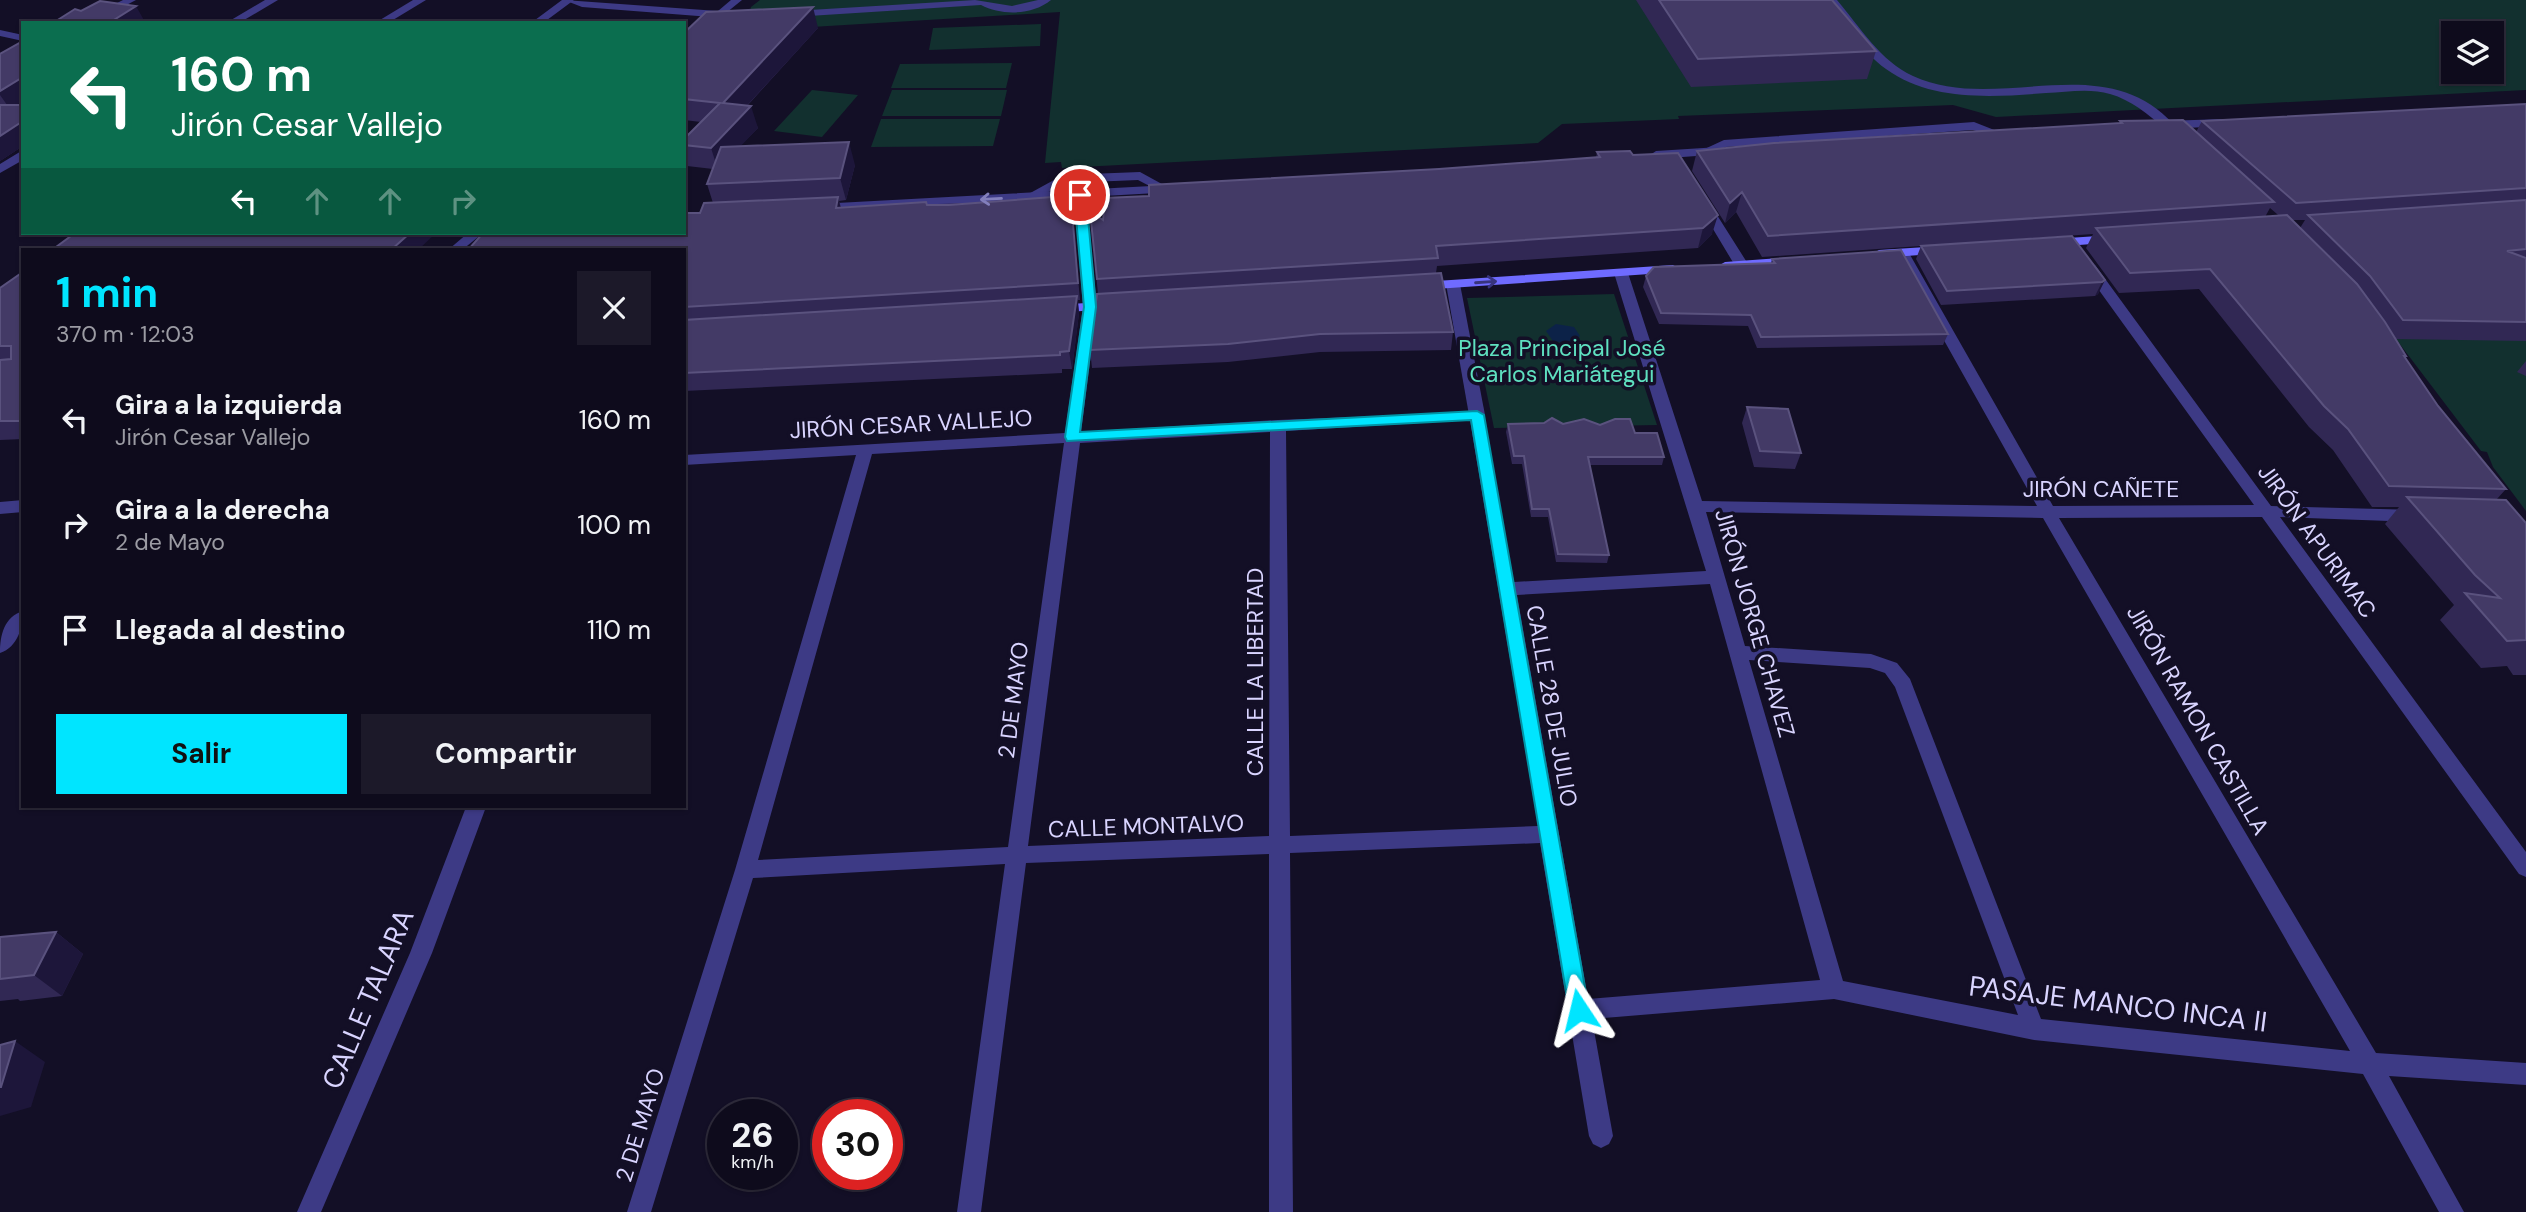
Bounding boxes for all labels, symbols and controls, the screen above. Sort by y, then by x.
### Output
map controls [2441,21,2504,84]
button: layers [2441,21,2504,84]
text: 160 m [171,42,312,106]
icon: left [56,49,147,140]
text: Jirón Cesar Vallejo [171,104,443,146]
pin [1050,165,1110,225]
icon: arrive [1061,176,1099,214]
icon: left [225,182,263,220]
icon: ahead [298,182,336,220]
icon: ahead [371,182,409,220]
icon: right [444,182,482,220]
one-way arrow [979,193,1002,206]
text: 1 min [56,265,158,320]
button: close [577,271,651,345]
one-way arrow [1474,275,1497,288]
text: 370 m · 12:03 [56,319,195,349]
park label: Plaza Principal José Carlos Mariátegui [1458,333,1666,389]
text: Gira a la izquierda [115,388,342,422]
icon: left [56,401,94,439]
text: 160 m [579,403,651,437]
street label: JIRÓN CESAR VALLEJO [789,403,1033,445]
text: Jirón Cesar Vallejo [115,422,310,452]
street label: JIRÓN APURIMAC [2251,458,2383,624]
street label: JIRÓN CAÑETE [2023,474,2179,504]
text: Gira a la derecha [115,493,330,527]
street label: JIRÓN JORGE CHAVEZ [1708,505,1802,741]
icon: right [56,506,94,544]
text: 100 m [577,508,651,542]
text: 2 de Mayo [115,527,225,557]
street label: CALLE LA LIBERTAD [1240,568,1270,776]
street label: JIRÓN RAMON CASTILLA [2120,600,2276,840]
street label: CALLE 28 DE JULIO [1519,603,1585,809]
icon: arrive [56,611,94,649]
text: Llegada al destino [115,613,346,647]
text: 110 m [587,613,651,647]
street label: 2 DE MAYO [991,640,1035,760]
button: Salir [56,714,347,794]
button: Compartir [361,714,651,794]
street label: CALLE MONTALVO [1048,808,1244,844]
street label: CALLE TALARA [314,904,422,1094]
street label: PASAJE MANCO INCA II [1967,967,2269,1041]
position arrow [1542,973,1616,1047]
street label: 2 DE MAYO [609,1065,671,1185]
speed limit sign: 30 [812,1099,903,1190]
text: 26 [731,1112,774,1158]
text: km/h [731,1150,774,1174]

